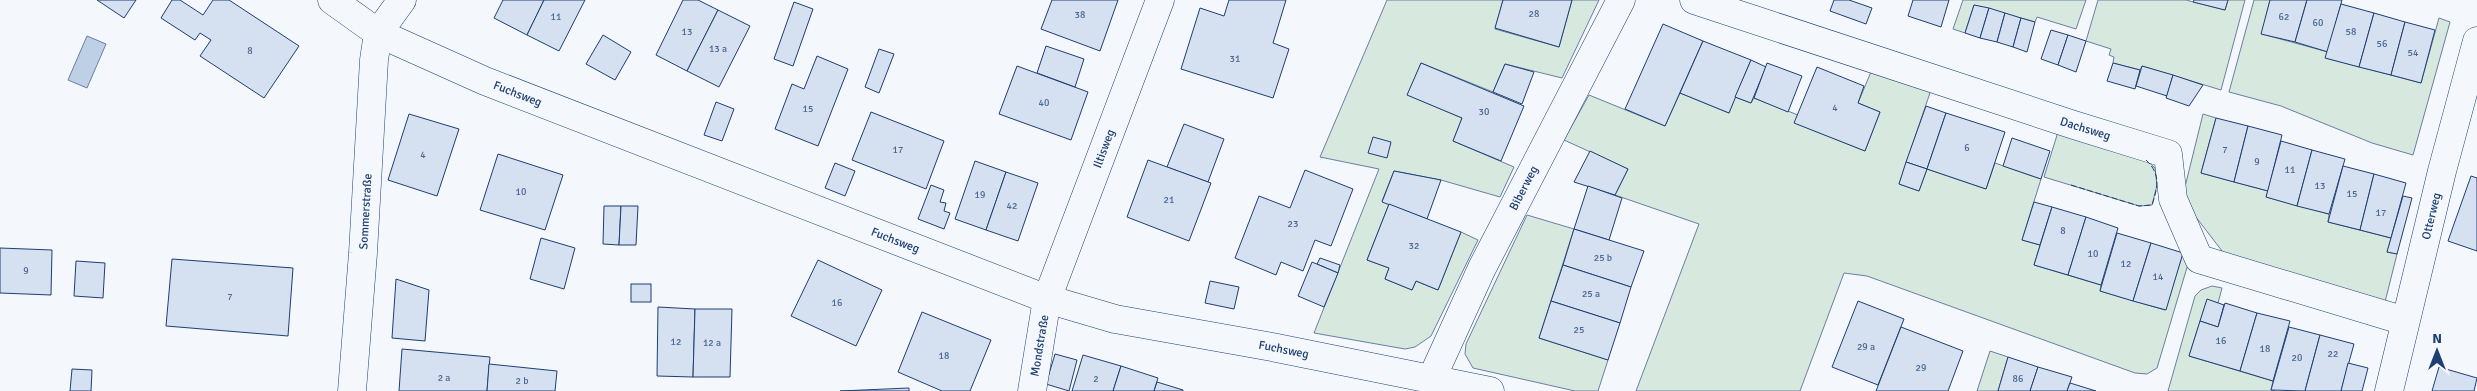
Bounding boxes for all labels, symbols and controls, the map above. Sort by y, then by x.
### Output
house number: 28 [1529,8,1539,20]
house number: 38 [1075,9,1085,21]
house number: 11 [551,11,561,23]
house number: 62 [2279,11,2289,23]
house number: 60 [2313,17,2323,29]
house number: 13 [682,26,692,38]
house number: 58 [2346,26,2356,38]
house number: 56 [2377,38,2387,50]
house number: 13 a [709,43,727,55]
house number: 8 [247,45,253,57]
house number: 54 [2408,47,2419,59]
house number: 31 [1230,53,1240,65]
street label: Fuchsweg [491,78,544,110]
house number: 40 [1039,97,1049,109]
house number: 4 [1832,102,1838,114]
house number: 15 [803,103,813,115]
house number: 30 [1479,106,1489,118]
street label: Dachsweg [2058,113,2113,143]
street label: Iltisweg [1090,127,1118,170]
house number: 6 [1964,142,1970,154]
house number: 17 [893,144,903,156]
house number: 7 [2222,144,2228,156]
house number: 4 [420,149,426,161]
house number: 9 [2254,156,2260,168]
street label: Biberweg [1506,163,1541,213]
house number: 11 [2285,164,2295,176]
street label: Sommerstraße [356,173,375,250]
house number: 13 [2315,180,2325,192]
house number: 10 [516,186,526,198]
house number: 15 [2347,188,2357,200]
house number: 19 [975,189,985,201]
street label: Otterweg [2418,191,2444,241]
house number: 21 [1164,194,1174,206]
house number: 42 [1007,200,1017,212]
house number: 17 [2376,207,2386,219]
house number: 23 [1288,218,1298,230]
street label: Fuchsweg [869,224,922,256]
house number: 8 [2060,225,2066,237]
house number: 32 [1409,240,1419,252]
house number: 10 [2088,248,2098,260]
house number: 25 b [1594,252,1612,264]
house number: 12 [2121,258,2131,270]
house number: 9 [23,265,29,277]
house number: 14 [2153,271,2164,283]
house number: 25 a [1582,288,1600,300]
house number: 7 [227,291,233,303]
house number: 16 [832,297,842,309]
street label: Mondstraße [1027,314,1052,378]
house number: 25 [1574,324,1584,336]
north arrow [2412,326,2462,376]
text: N [2432,330,2442,347]
house number: 16 [2216,335,2226,347]
house number: 12 [671,336,681,348]
house number: 12 a [703,337,721,349]
street label: Fuchsweg [1257,337,1310,362]
house number: 29 a [1857,341,1875,353]
house number: 18 [2260,343,2270,355]
house number: 22 [2328,348,2338,360]
house number: 18 [939,350,949,362]
house number: 20 [2292,352,2302,364]
house number: 29 [1916,362,1926,374]
house number: 2 a [438,372,450,384]
house number: 2 [1093,373,1099,385]
house number: 86 [2013,373,2023,385]
house number: 2 b [516,375,528,387]

